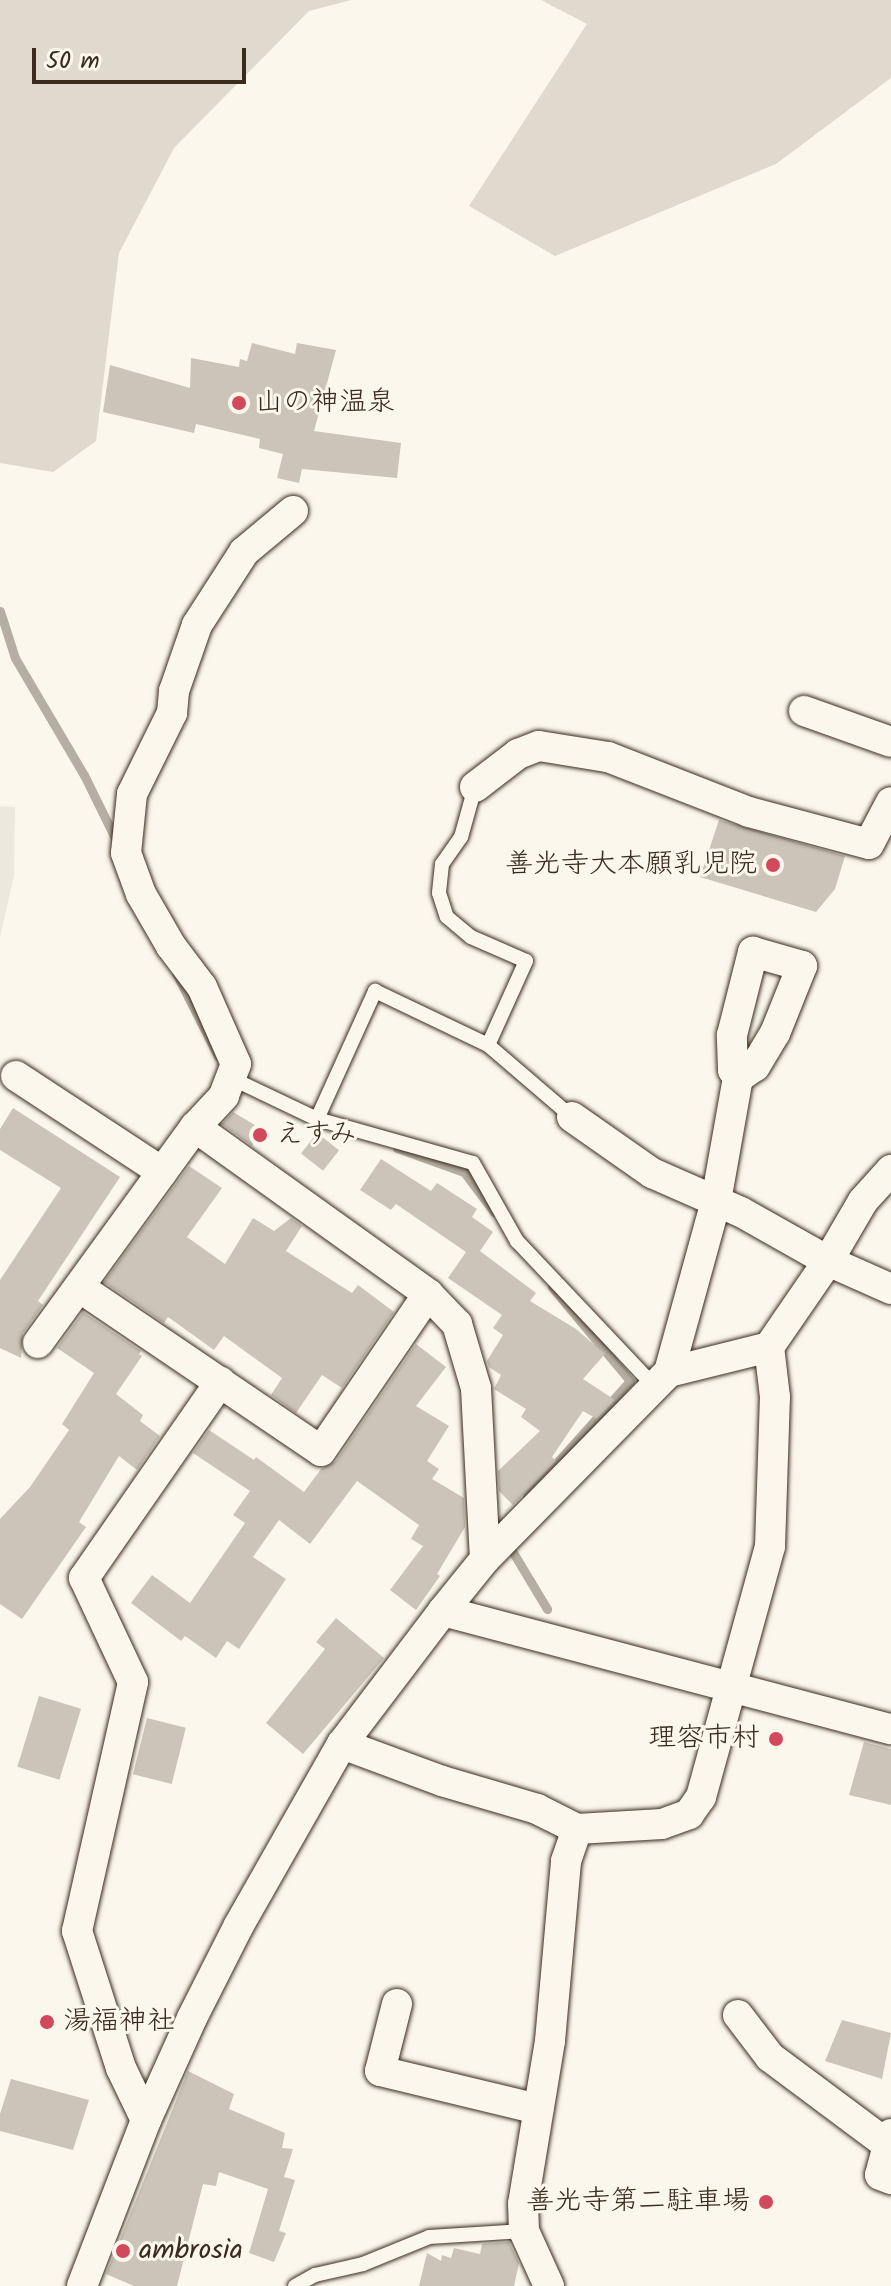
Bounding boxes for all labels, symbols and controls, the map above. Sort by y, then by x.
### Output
scale bar [36,32,250,82]
text: 50 m [46,42,100,81]
place label: 山の神温泉 [255,386,395,420]
marker: 山の神温泉 [230,394,248,412]
place label: 善光寺大本願乳児院 [505,848,757,882]
marker: 善光寺大本願乳児院 [764,856,782,874]
place label: えすみ [276,1118,360,1152]
marker: えすみ [251,1126,269,1144]
place label: 理容市村 [648,1722,760,1756]
marker: 理容市村 [767,1730,785,1748]
place label: 湯福神社 [63,2005,175,2039]
marker: 湯福神社 [38,2013,56,2031]
place label: 善光寺第二駐車場 [526,2185,750,2219]
marker: 善光寺第二駐車場 [757,2193,775,2211]
place label: ambrosia [139,2234,243,2268]
marker: ambrosia [114,2242,132,2260]

